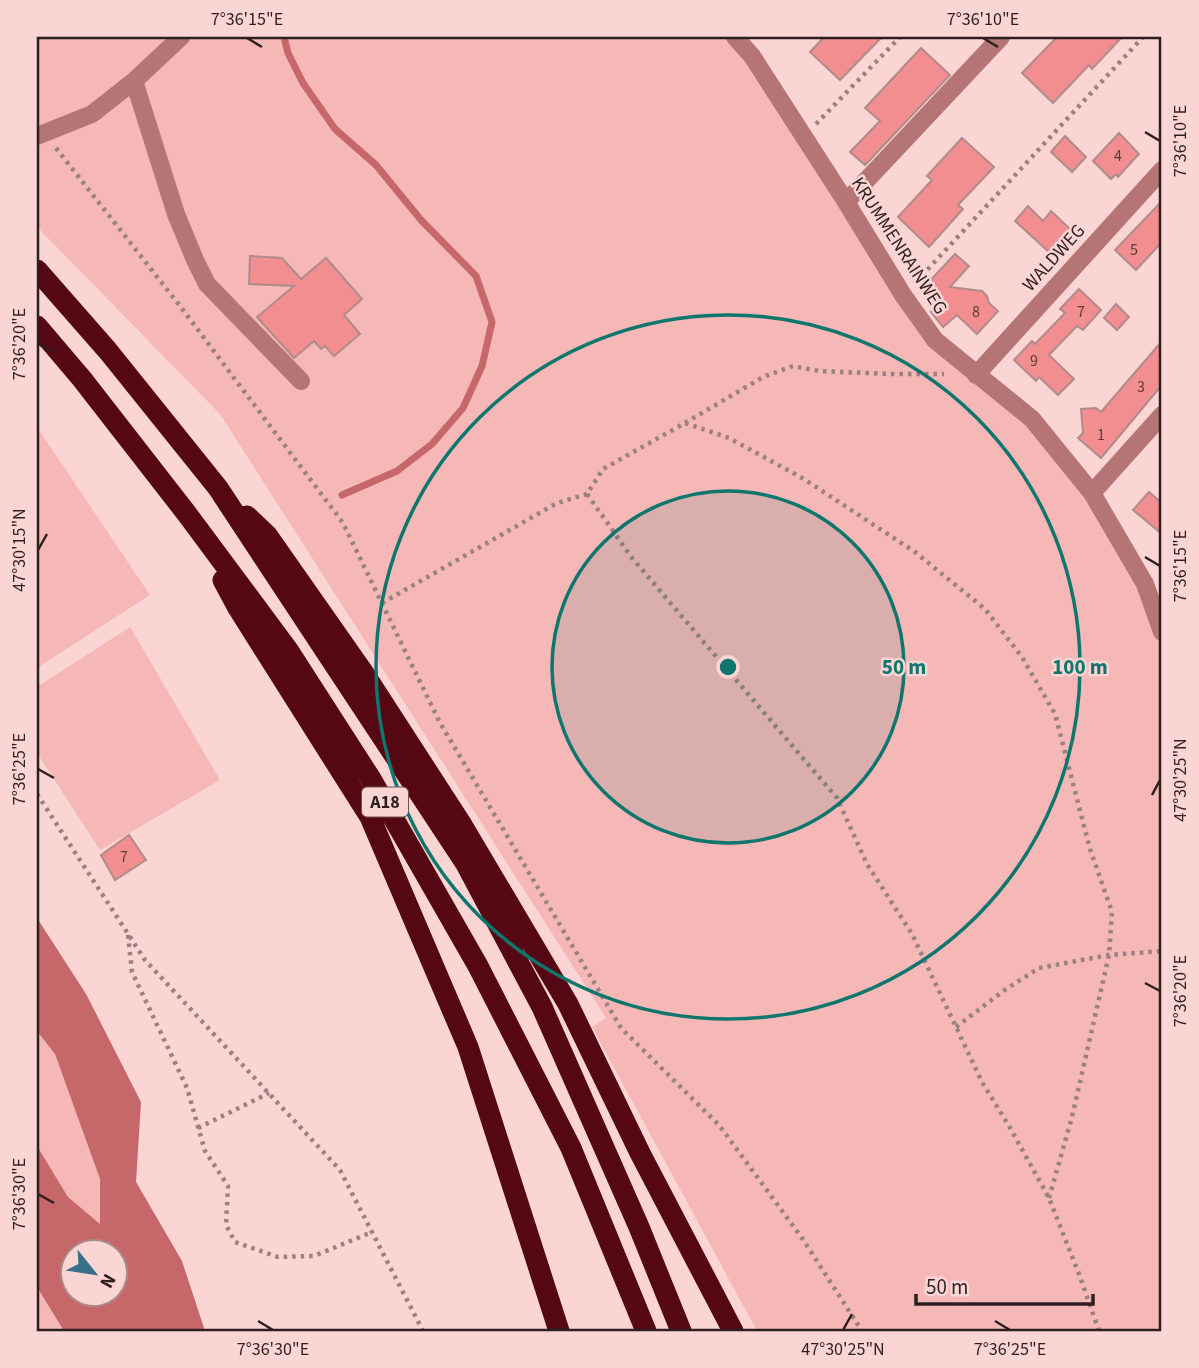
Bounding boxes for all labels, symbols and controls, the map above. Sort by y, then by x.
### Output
text: 7°36'15"E [211,7,283,32]
text: 7°36'10"E [947,7,1019,32]
text: 7°36'10"E [1168,105,1193,177]
house number: 4 [1114,145,1122,167]
street label: KRUMMENRAINWEG [844,172,954,320]
street label: WALDWEG [1016,218,1092,298]
house number: 5 [1130,239,1138,261]
house number: 8 [972,301,980,323]
house number: 7 [1077,301,1085,323]
text: 7°36'20"E [7,308,32,380]
house number: 9 [1030,350,1038,372]
house number: 3 [1137,376,1145,398]
house number: 1 [1097,424,1105,446]
text: 47°30'15"N [7,508,32,592]
text: 7°36'15"E [1168,530,1193,602]
text: 50 m [882,652,926,682]
text: 100 m [1052,652,1108,682]
centre of rings [716,655,740,679]
text: 7°36'25"E [7,733,32,805]
text: 47°30'25"N [1168,738,1193,822]
road number: A18 [362,788,408,816]
house number: 7 [120,846,128,868]
text: 7°36'20"E [1168,955,1193,1027]
text: 7°36'30"E [7,1158,32,1230]
north arrow [60,1238,130,1308]
scale bar [916,1263,1092,1307]
text: N [93,1269,122,1293]
text: 50 m [926,1272,968,1302]
text: 7°36'30"E [237,1337,309,1362]
text: 47°30'25"N [801,1337,885,1362]
text: 7°36'25"E [974,1337,1046,1362]

